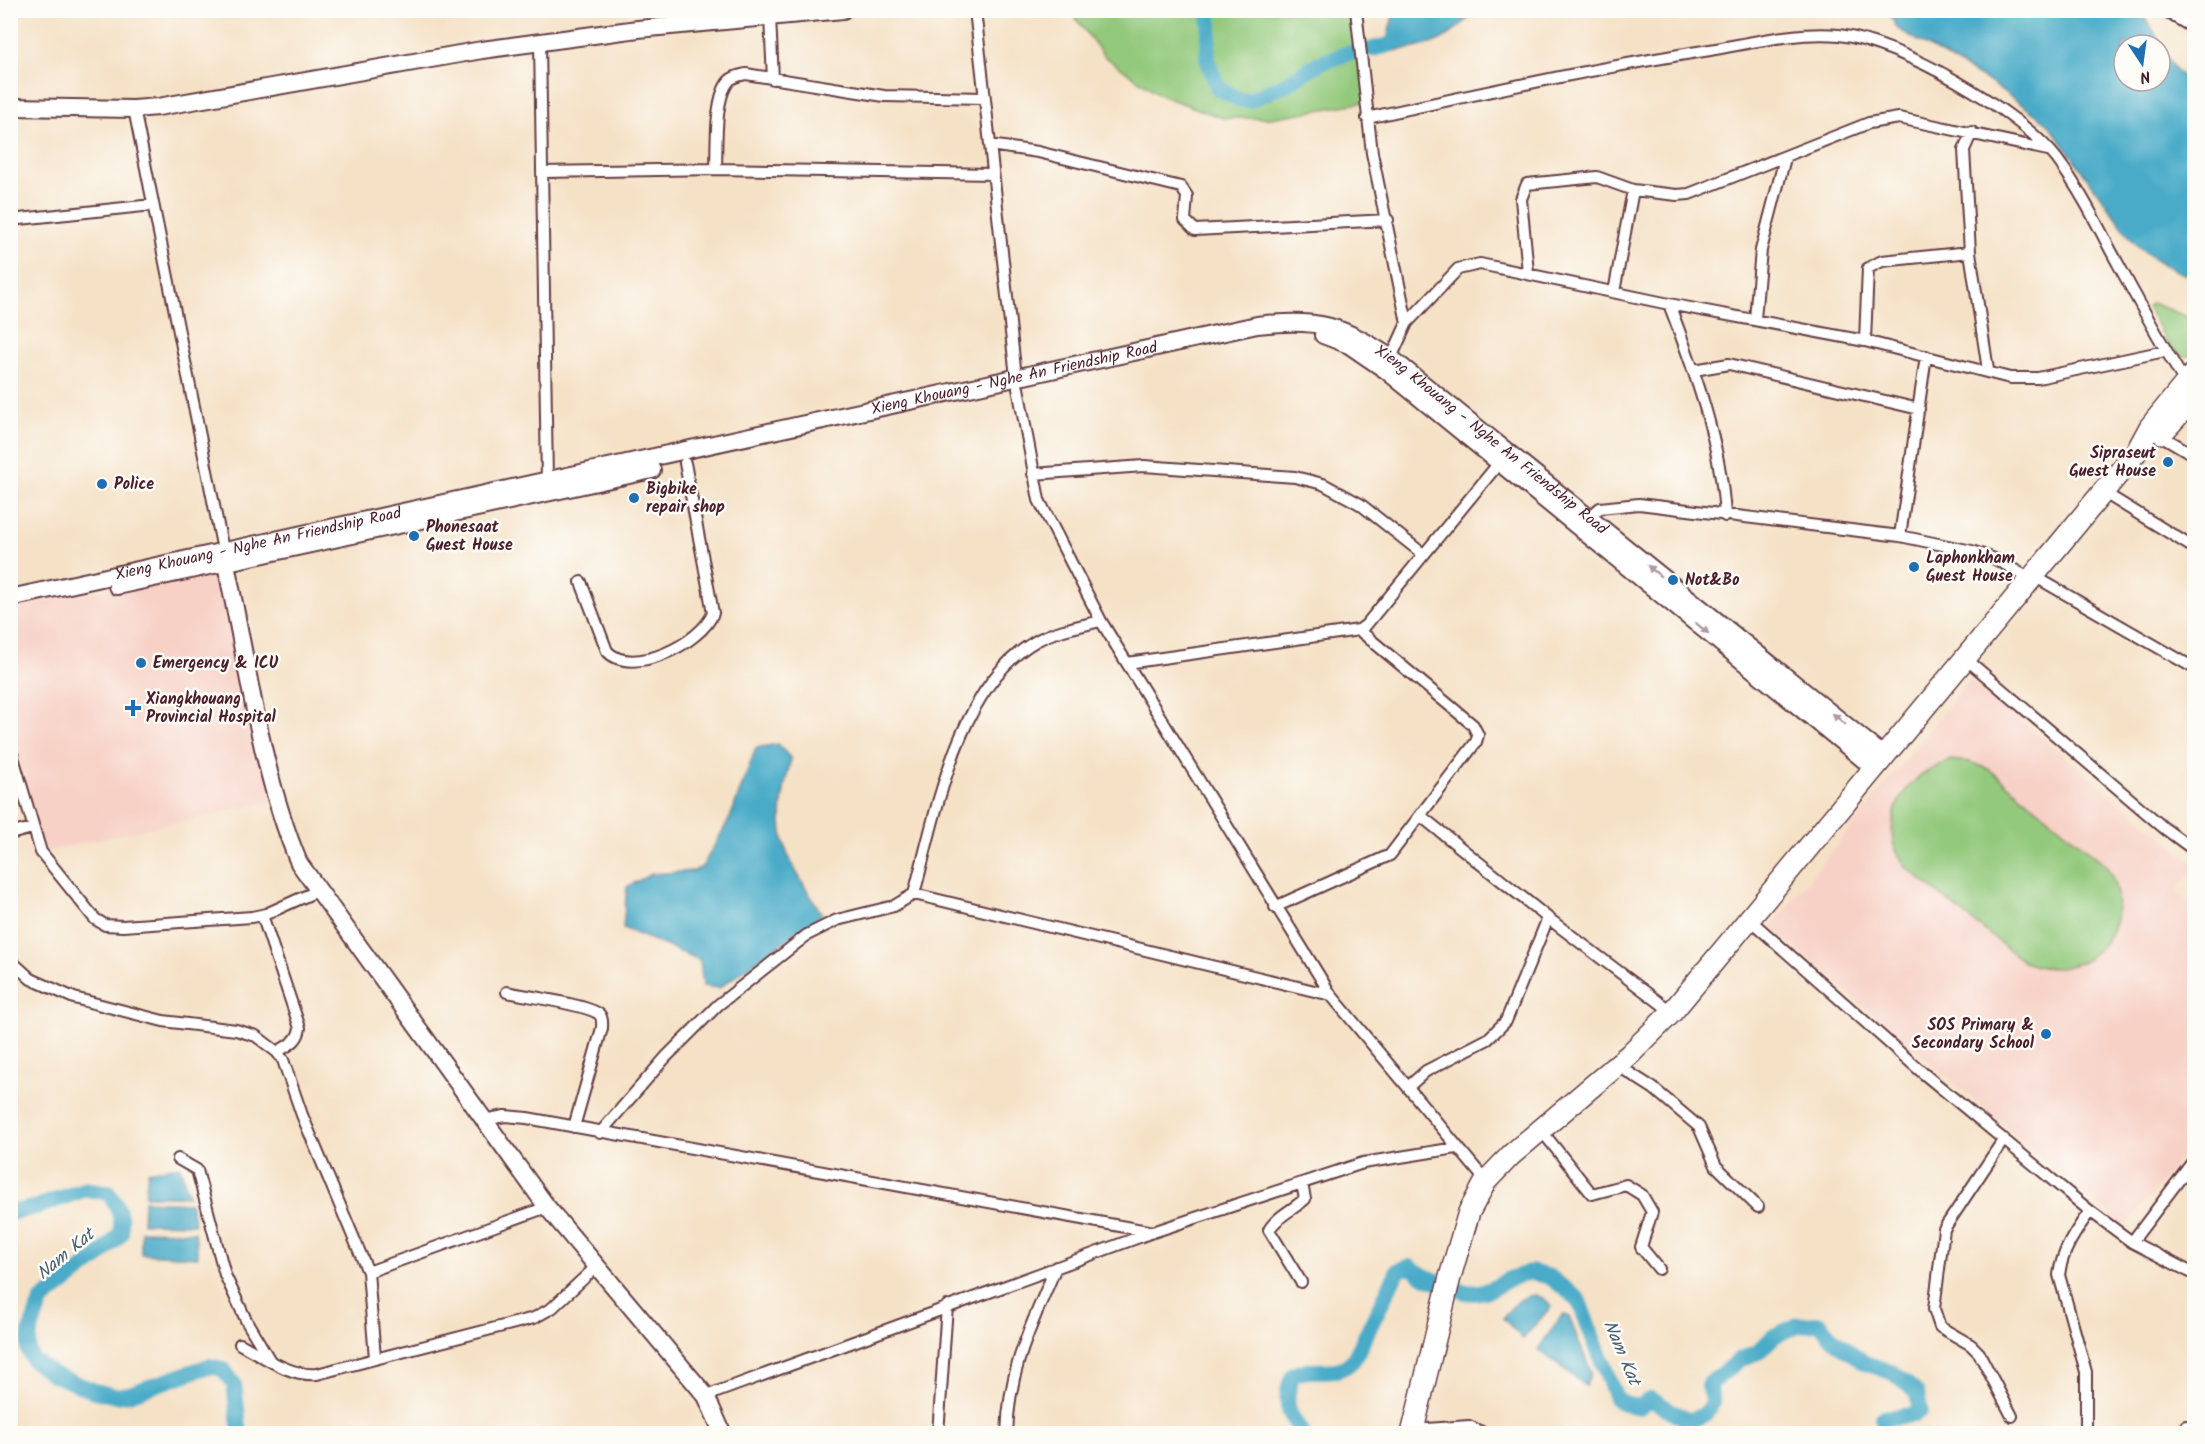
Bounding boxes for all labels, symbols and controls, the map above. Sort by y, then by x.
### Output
north arrow [2112,33,2172,93]
text: N [2137,63,2153,89]
street label: Xieng Khouang - Nghe An Friendship Road [869,334,1161,422]
street label: Xieng Khouang - Nghe An Friendship Road [1370,338,1614,541]
place label: Sipraseut Guest House [2069,441,2157,484]
marker: Sipraseut Guest House [2161,455,2175,469]
place label: Police [114,472,154,497]
marker: Police [95,477,109,491]
place label: Bigbike repair shop [646,477,725,520]
marker: Bigbike repair shop [627,491,641,505]
street label: Xieng Khouang - Nghe An Friendship Road [113,500,405,587]
place label: Phonesaat Guest House [426,515,513,558]
marker: Phonesaat Guest House [407,529,421,543]
place label: Laphonkham Guest House [1926,546,2015,589]
marker: Laphonkham Guest House [1907,560,1921,574]
one-way arrow [1646,564,1662,577]
place label: Not&Bo [1685,568,1739,593]
marker: Not&Bo [1666,573,1680,587]
one-way arrow [1694,621,1710,634]
place label: Emergency & ICU [153,651,279,676]
marker: Emergency & ICU [134,656,148,670]
place label: Xiangkhouang Provincial Hospital [145,687,277,730]
marker: Xiangkhouang Provincial Hospital [124,699,142,717]
one-way arrow [1831,713,1847,726]
place label: SOS Primary & Secondary School [1912,1013,2035,1056]
marker: SOS Primary & Secondary School [2039,1027,2053,1041]
water label: Nam Kat [31,1220,104,1288]
water label: Nam Kat [1594,1316,1649,1393]

